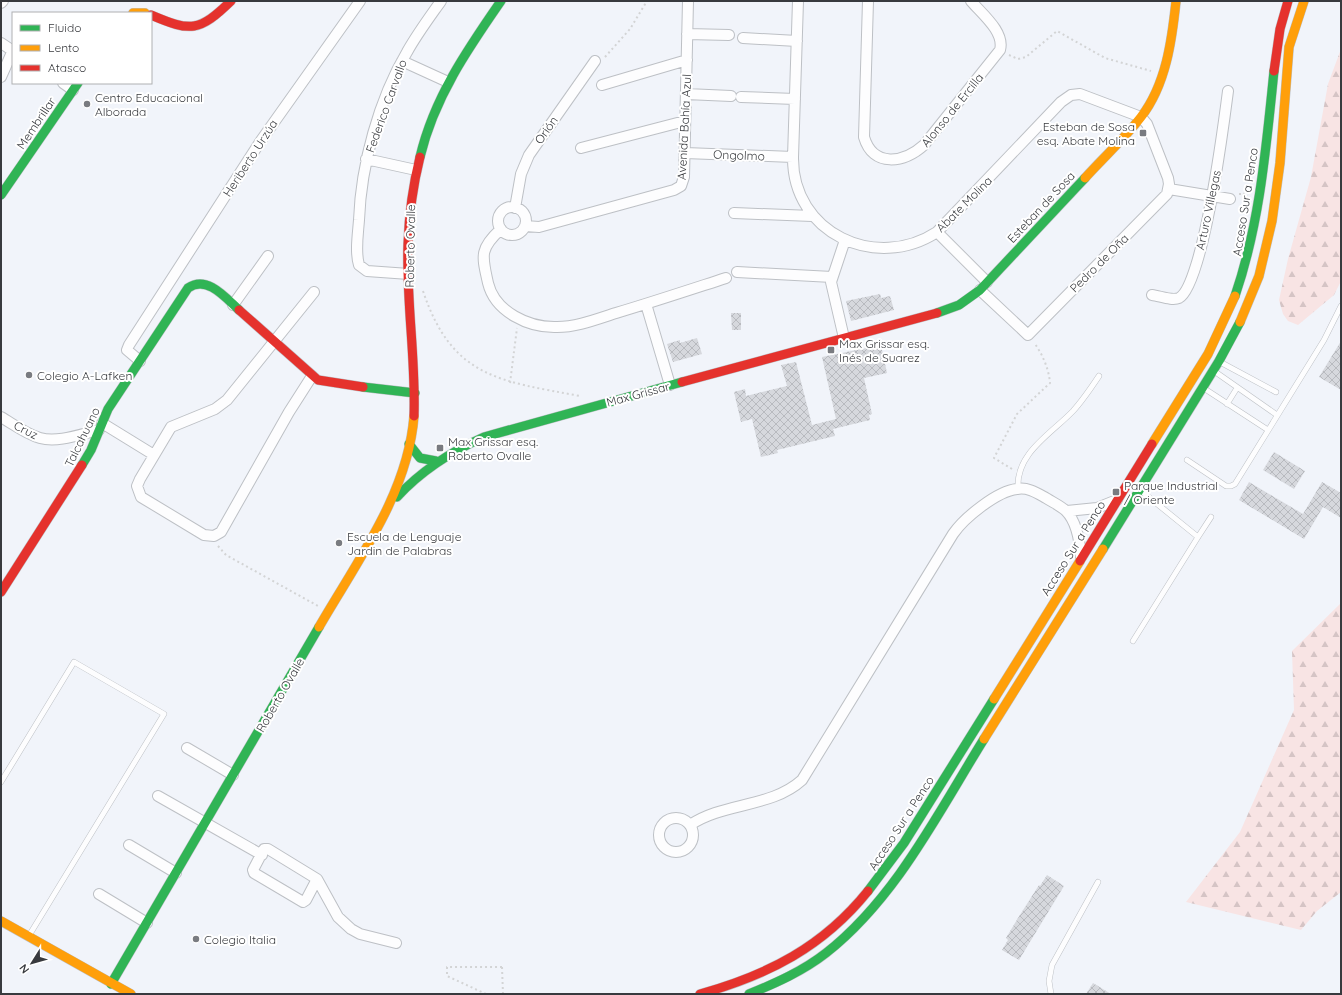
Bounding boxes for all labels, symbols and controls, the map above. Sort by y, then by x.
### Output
legend [12,12,152,84]
text: Fluido [48,20,81,35]
text: Lento [48,40,79,55]
street label: Federico Carvallo [362,57,410,155]
text: Atasco [48,60,86,75]
street label: Alonso de Ercilla [918,70,986,150]
street label: Avenida Bahía Azul [674,74,694,180]
place label: Centro Educacional Alborada [95,90,203,119]
street label: Membrillar [13,94,59,152]
marker: Centro Educacional Alborada [82,99,92,109]
street label: Orión [531,113,561,147]
street label: Heriberto Urzúa [220,117,280,199]
place label: Esteban de Sosa esq. Abate Molina [1037,119,1135,148]
marker: Esteban de Sosa esq. Abate Molina [1138,128,1148,138]
street label: Ongolmo [713,147,765,163]
street label: Acceso Sur a Penco [1229,147,1261,257]
street label: Esteban de Sosa [1004,168,1078,246]
street label: Arturo Villegas [1192,168,1224,251]
street label: Abate Molina [933,173,995,235]
street label: Roberto Ovalle [402,204,418,288]
street label: Pedro de Oña [1067,231,1131,295]
place label: Max Grissar esq. Inés de Suarez [839,336,929,365]
marker: Max Grissar esq. Inés de Suarez [826,345,836,355]
place label: Colegio A-Lafken [37,368,132,383]
marker: Colegio A-Lafken [24,370,34,380]
street label: Max Grissar [605,378,672,410]
street label: Talcahuano [61,405,103,469]
street label: Cruz [11,418,41,442]
place label: Max Grissar esq. Roberto Ovalle [448,434,538,463]
marker: Max Grissar esq. Roberto Ovalle [435,443,445,453]
place label: Parque Industrial / Oriente [1124,478,1218,507]
marker: Parque Industrial / Oriente [1111,487,1121,497]
street label: Acceso Sur a Penco [1038,498,1108,598]
place label: Escuela de Lenguaje Jardin de Palabras [347,529,462,558]
marker: Escuela de Lenguaje Jardin de Palabras [334,538,344,548]
street label: Roberto Ovalle [253,655,307,735]
street label: Acceso Sur a Penco [865,773,937,873]
place label: Colegio Italia [204,932,276,947]
marker: Colegio Italia [191,934,201,944]
north arrow [12,943,52,983]
text: N [16,962,32,976]

